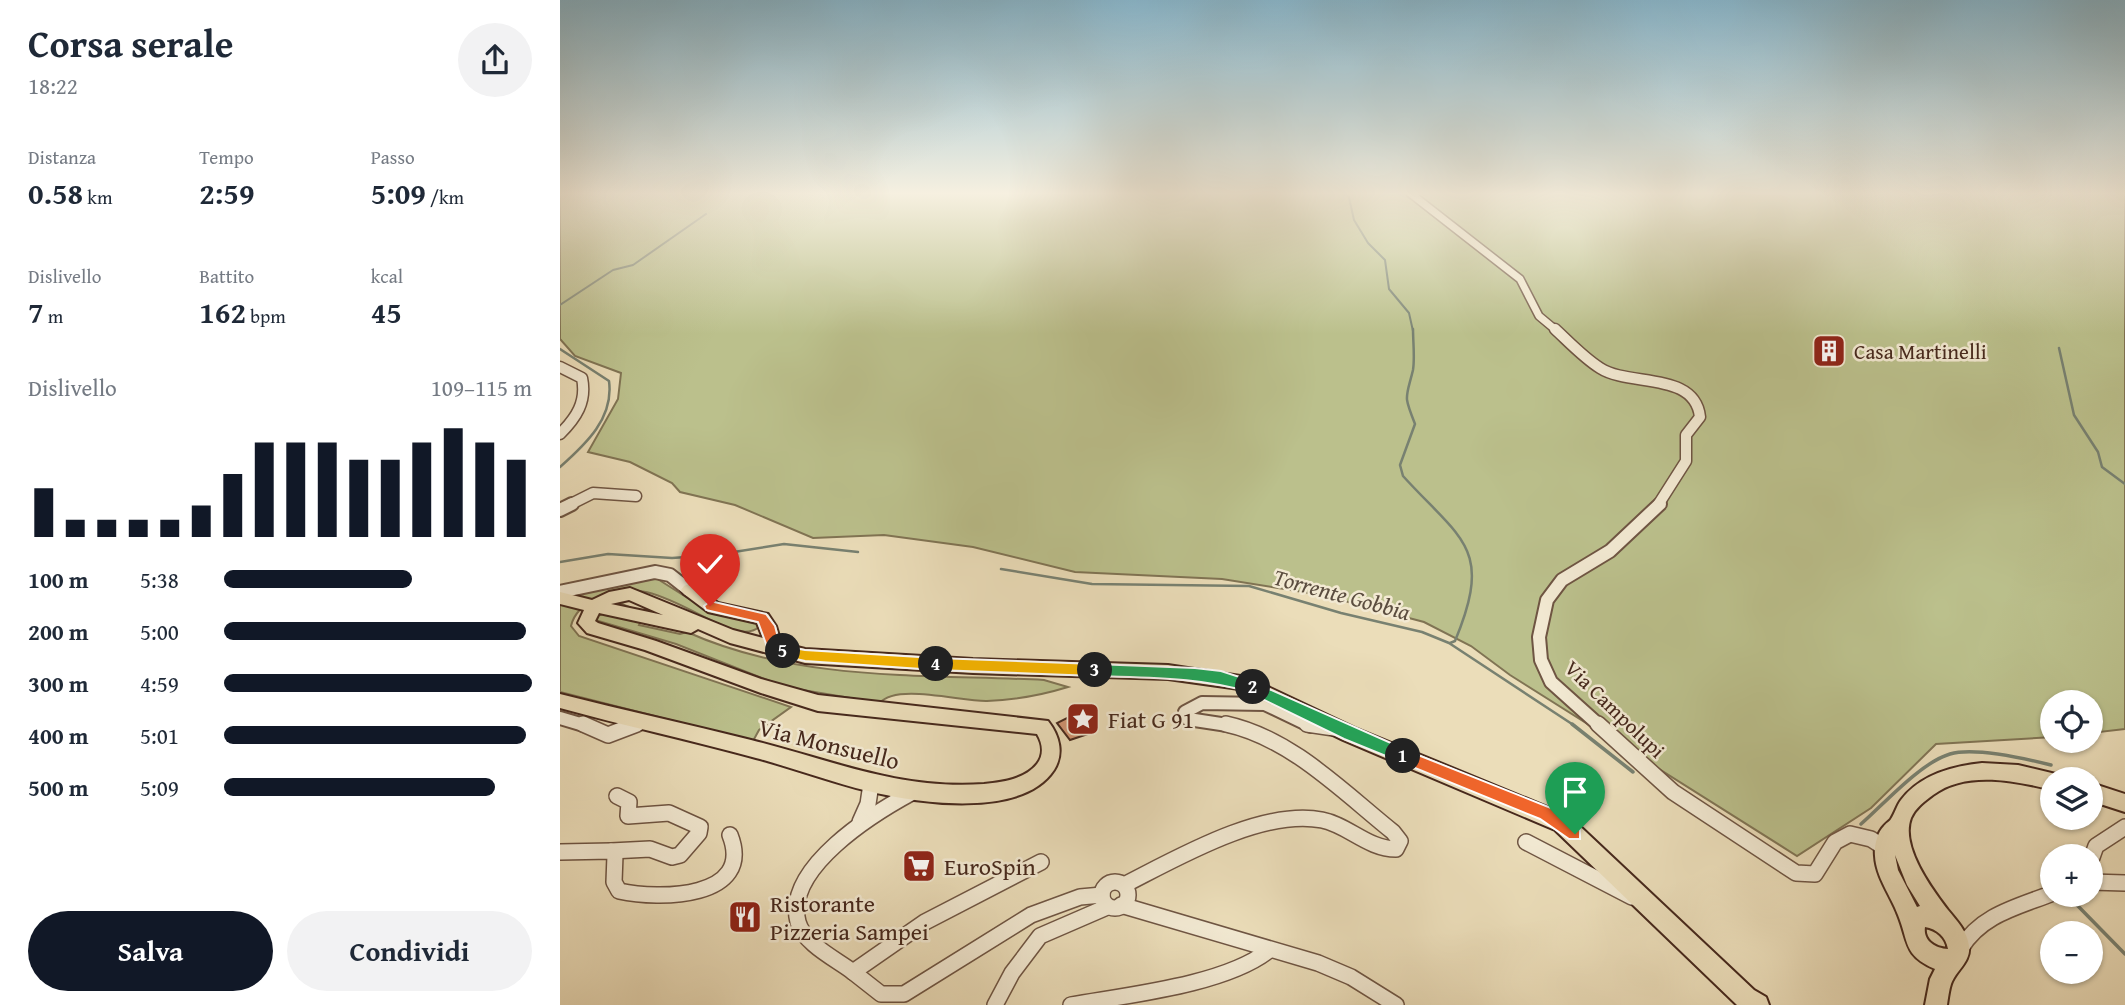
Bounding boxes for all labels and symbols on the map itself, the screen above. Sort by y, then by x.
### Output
building icon: Casa Martinelli [1810,332,1848,370]
place label: Casa Martinelli [1854,336,1987,367]
pin [680,534,740,606]
water label: Torrente Gobbia [1270,560,1414,628]
pin: 5 [766,634,801,668]
pin: 4 [918,646,954,682]
pin: 3 [1078,652,1112,688]
street label: Via Campolupi [1558,653,1672,765]
pin: 2 [1236,670,1270,704]
place icon: Fiat G 91 [1064,700,1102,738]
place label: Fiat G 91 [1108,702,1194,737]
street label: Via Monsuello [755,710,903,778]
pin: 1 [1386,738,1420,774]
pin [1545,762,1605,834]
supermarket icon: EuroSpin [900,847,938,885]
place label: EuroSpin [944,849,1036,884]
place label: Ristorante Pizzeria Sampei [770,886,929,949]
restaurant icon: Ristorante Pizzeria Sampei [726,898,764,936]

